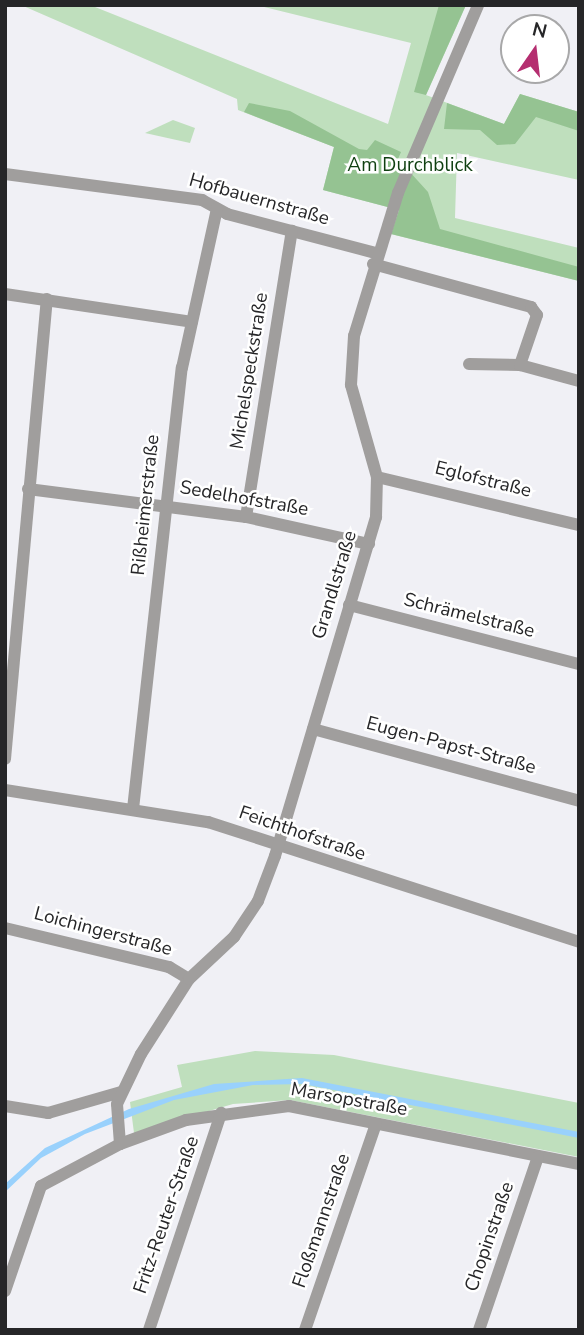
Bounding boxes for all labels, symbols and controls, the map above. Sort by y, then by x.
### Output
north arrow [500,14,570,84]
text: N [530,16,550,45]
park label: Am Durchblick [347,155,473,177]
street label: Hofbauernstraße [186,169,332,231]
street label: Michelspeckstraße [226,291,274,451]
street label: Rißheimerstraße [127,433,165,577]
street label: Eglofstraße [432,457,534,503]
street label: Sedelhofstraße [178,476,310,522]
street label: Grandlstraße [308,528,362,642]
street label: Schrämelstraße [401,589,537,643]
street label: Eugen-Papst-Straße [364,712,538,780]
street label: Feichthofstraße [236,802,368,866]
street label: Loichingerstraße [31,903,175,961]
street label: Marsopstraße [289,1079,409,1121]
street label: Fritz-Reuter-Straße [129,1133,205,1297]
street label: Floßmannstraße [288,1151,356,1291]
street label: Chopinstraße [461,1179,519,1295]

